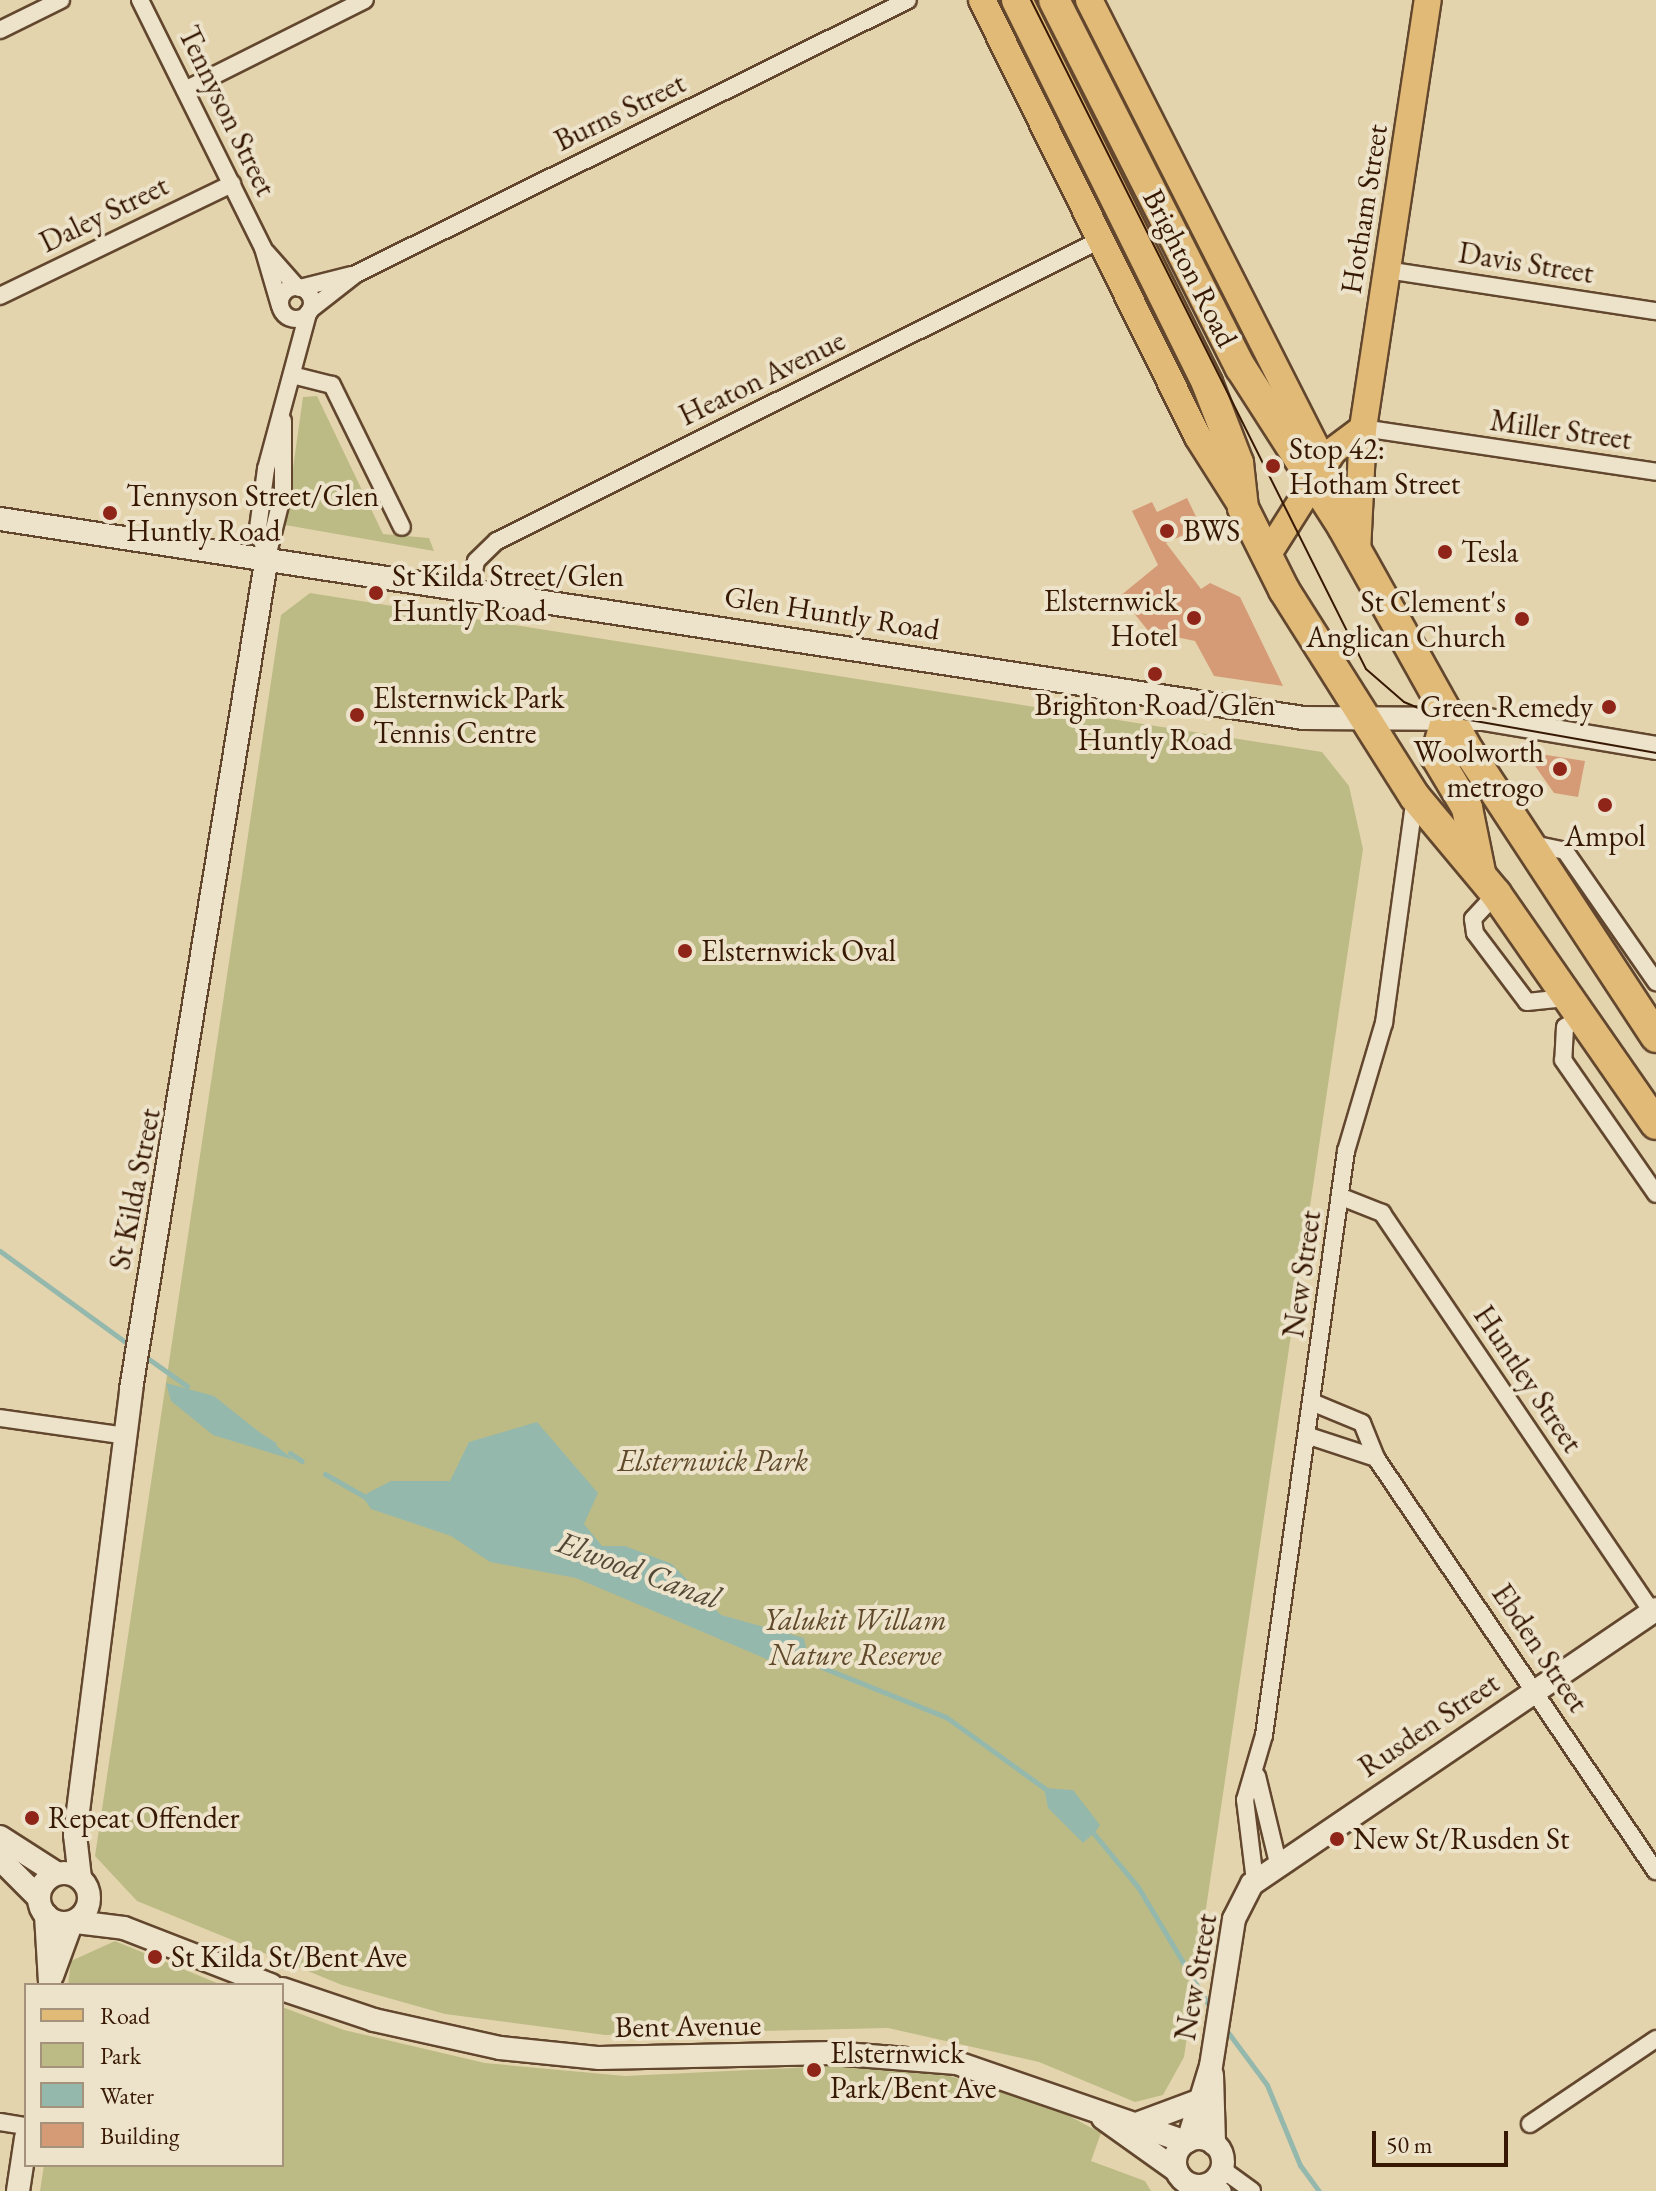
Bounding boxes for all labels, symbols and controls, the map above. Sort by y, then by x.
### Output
street label: Tennyson Street [170,20,284,202]
street label: Burns Street [549,65,691,159]
street label: Hotham Street [1333,122,1395,296]
street label: Daley Street [34,167,174,261]
street label: Brighton Road [1135,183,1245,353]
street label: Davis Street [1456,235,1596,291]
street label: Heaton Avenue [673,322,851,434]
street label: Miller Street [1488,402,1634,458]
place label: Stop 42: Hotham Street [1289,431,1460,502]
marker: Stop 42: Hotham Street [1264,457,1282,475]
place label: Tennyson Street/Glen Huntly Road [126,478,379,548]
marker: Tennyson Street/Glen Huntly Road [101,504,119,522]
place label: BWS [1183,513,1240,549]
marker: BWS [1158,522,1176,540]
place label: Tesla [1461,534,1519,570]
marker: Tesla [1436,543,1454,561]
place label: St Kilda Street/Glen Huntly Road [392,558,624,628]
street label: Glen Huntly Road [722,578,942,648]
place label: Elsternwick Hotel [1044,583,1178,654]
marker: St Kilda Street/Glen Huntly Road [367,584,385,602]
place label: St Clement's Anglican Church [1306,584,1506,654]
marker: Elsternwick Hotel [1185,609,1203,627]
marker: St Clement's Anglican Church [1513,610,1531,628]
marker: Brighton Road/Glen Huntly Road [1146,665,1164,683]
place label: Elsternwick Park Tennis Centre [373,680,564,750]
place label: Brighton Road/Glen Huntly Road [1035,687,1275,758]
place label: Green Remedy [1420,689,1593,725]
marker: Green Remedy [1600,698,1618,716]
marker: Elsternwick Park Tennis Centre [348,706,366,724]
place label: Woolworth metrogo [1414,734,1544,804]
marker: Woolworth metrogo [1551,760,1569,778]
marker: Ampol [1596,796,1614,814]
place label: Ampol [1564,818,1646,854]
place label: Elsternwick Oval [701,933,896,969]
marker: Elsternwick Oval [676,942,694,960]
street label: St Kilda Street [102,1105,168,1273]
street label: New Street [1275,1208,1329,1340]
street label: Huntley Street [1466,1299,1590,1459]
park label: Elsternwick Park [618,1443,808,1479]
water label: Elwood Canal [552,1523,726,1617]
street label: Ebden Street [1484,1577,1596,1719]
park label: Yalukit Willam Nature Reserve [763,1602,947,1672]
street label: Rusden Street [1352,1665,1506,1785]
place label: Repeat Offender [48,1800,240,1836]
marker: Repeat Offender [23,1809,41,1827]
place label: New St/Rusden St [1353,1821,1569,1857]
marker: New St/Rusden St [1328,1830,1346,1848]
street label: New Street [1167,1911,1225,2043]
place label: St Kilda St/Bent Ave [171,1939,407,1975]
marker: St Kilda St/Bent Ave [146,1948,164,1966]
legend [24,1983,284,2167]
text: Road [100,2000,150,2031]
street label: Bent Avenue [614,2007,762,2045]
place label: Elsternwick Park/Bent Ave [830,2035,996,2106]
text: Park [100,2040,141,2071]
marker: Elsternwick Park/Bent Ave [805,2061,823,2079]
text: Water [100,2080,154,2111]
scale bar [1376,2115,1512,2165]
text: Building [100,2120,180,2151]
text: 50 m [1386,2129,1433,2160]

